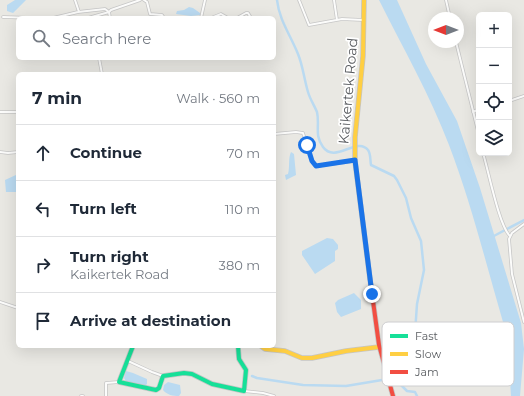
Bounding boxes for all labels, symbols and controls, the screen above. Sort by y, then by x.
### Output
north arrow [428,12,464,48]
map controls [476,12,512,156]
button: + [476,12,512,48]
search box [16,16,276,60]
icon: search [30,27,52,49]
text: Search here [62,29,151,48]
street label: Kaikertek Road [334,37,362,145]
button: − [476,48,512,84]
button: locate [476,84,512,120]
text: 7 min [32,88,82,108]
text: Walk · 560 m [176,90,260,106]
button: layers [476,120,512,156]
route start [298,136,316,154]
icon: ahead [32,142,54,164]
text: Continue [70,143,142,162]
text: 70 m [227,145,260,161]
icon: left [32,198,54,220]
text: Turn left [70,199,137,218]
text: 110 m [225,201,260,217]
text: Turn right [70,247,149,266]
icon: right [32,254,54,276]
text: 380 m [219,257,260,273]
text: Kaikertek Road [70,266,169,282]
route end [363,285,381,303]
icon: arrive [32,310,54,332]
text: Arrive at destination [70,311,231,330]
legend [382,322,514,386]
text: Fast [415,329,439,343]
text: Slow [415,347,441,361]
text: Jam [414,365,439,379]

